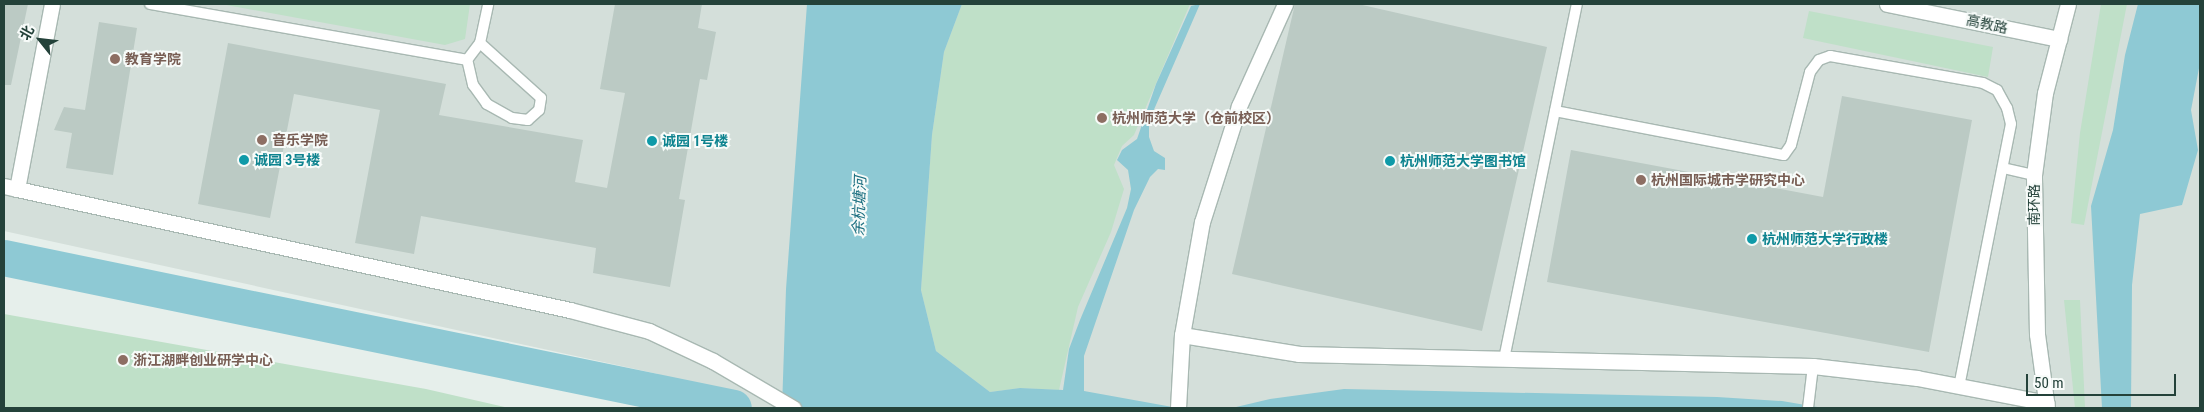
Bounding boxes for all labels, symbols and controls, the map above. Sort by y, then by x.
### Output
street label: 高教路 [1965,11,2009,37]
north arrow [15,15,65,65]
text: 北 [16,23,37,43]
place label: 教育学院 [125,51,181,67]
marker: 教育学院 [109,53,121,65]
place label: 杭州师范大学（仓前校区） [1112,110,1280,126]
marker: 杭州师范大学（仓前校区） [1096,112,1108,124]
place label: 音乐学院 [272,132,328,148]
place label: 诚园 1号楼 [662,133,728,149]
marker: 音乐学院 [256,134,268,146]
marker: 诚园 1号楼 [646,135,658,147]
place label: 诚园 3号楼 [254,152,320,168]
place label: 杭州师范大学图书馆 [1400,153,1526,169]
marker: 诚园 3号楼 [238,154,250,166]
marker: 杭州师范大学图书馆 [1384,155,1396,167]
place label: 杭州国际城市学研究中心 [1651,172,1805,188]
marker: 杭州国际城市学研究中心 [1635,174,1647,186]
water label: 余杭塘河 [850,176,870,236]
street label: 南环路 [2026,184,2042,226]
place label: 杭州师范大学行政楼 [1762,231,1888,247]
marker: 杭州师范大学行政楼 [1746,233,1758,245]
place label: 浙江湖畔创业研学中心 [133,352,273,368]
marker: 浙江湖畔创业研学中心 [117,354,129,366]
scale bar [2029,364,2179,396]
text: 50 m [2034,374,2064,392]

